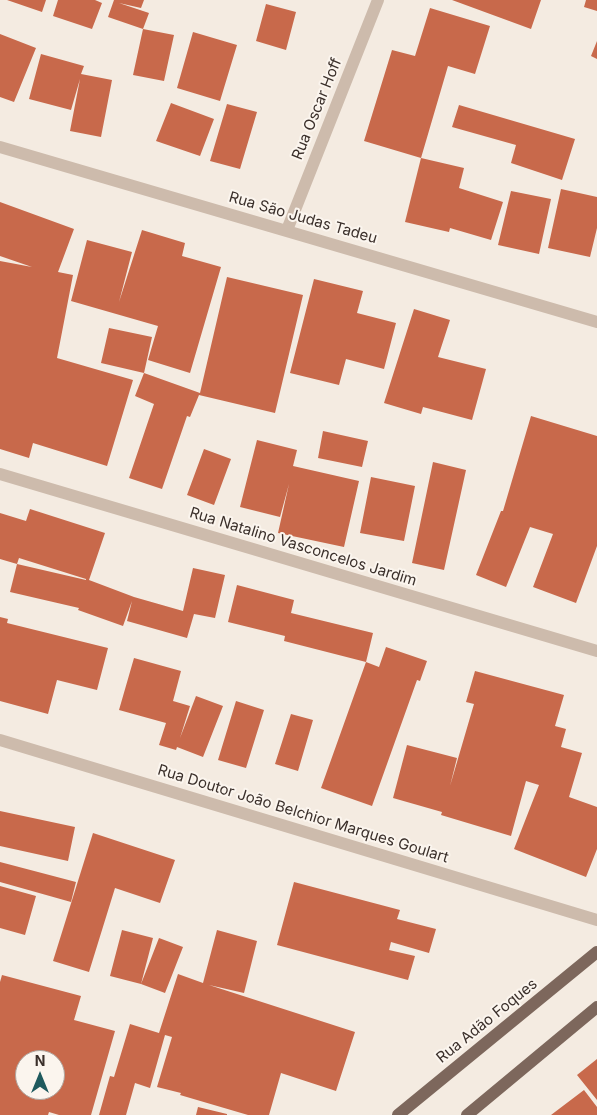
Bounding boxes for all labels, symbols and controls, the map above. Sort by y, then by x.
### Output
street label: Rua Oscar Hoff [288,55,346,163]
street label: Rua São Judas Tadeu [227,188,379,248]
street label: Rua Natalino Vasconcelos Jardim [187,504,419,590]
street label: Rua Doutor João Belchior Marques Goulart [155,761,451,867]
street label: Rua Adão Foques [433,975,541,1067]
north arrow [15,1050,65,1100]
text: N [35,1052,45,1069]

